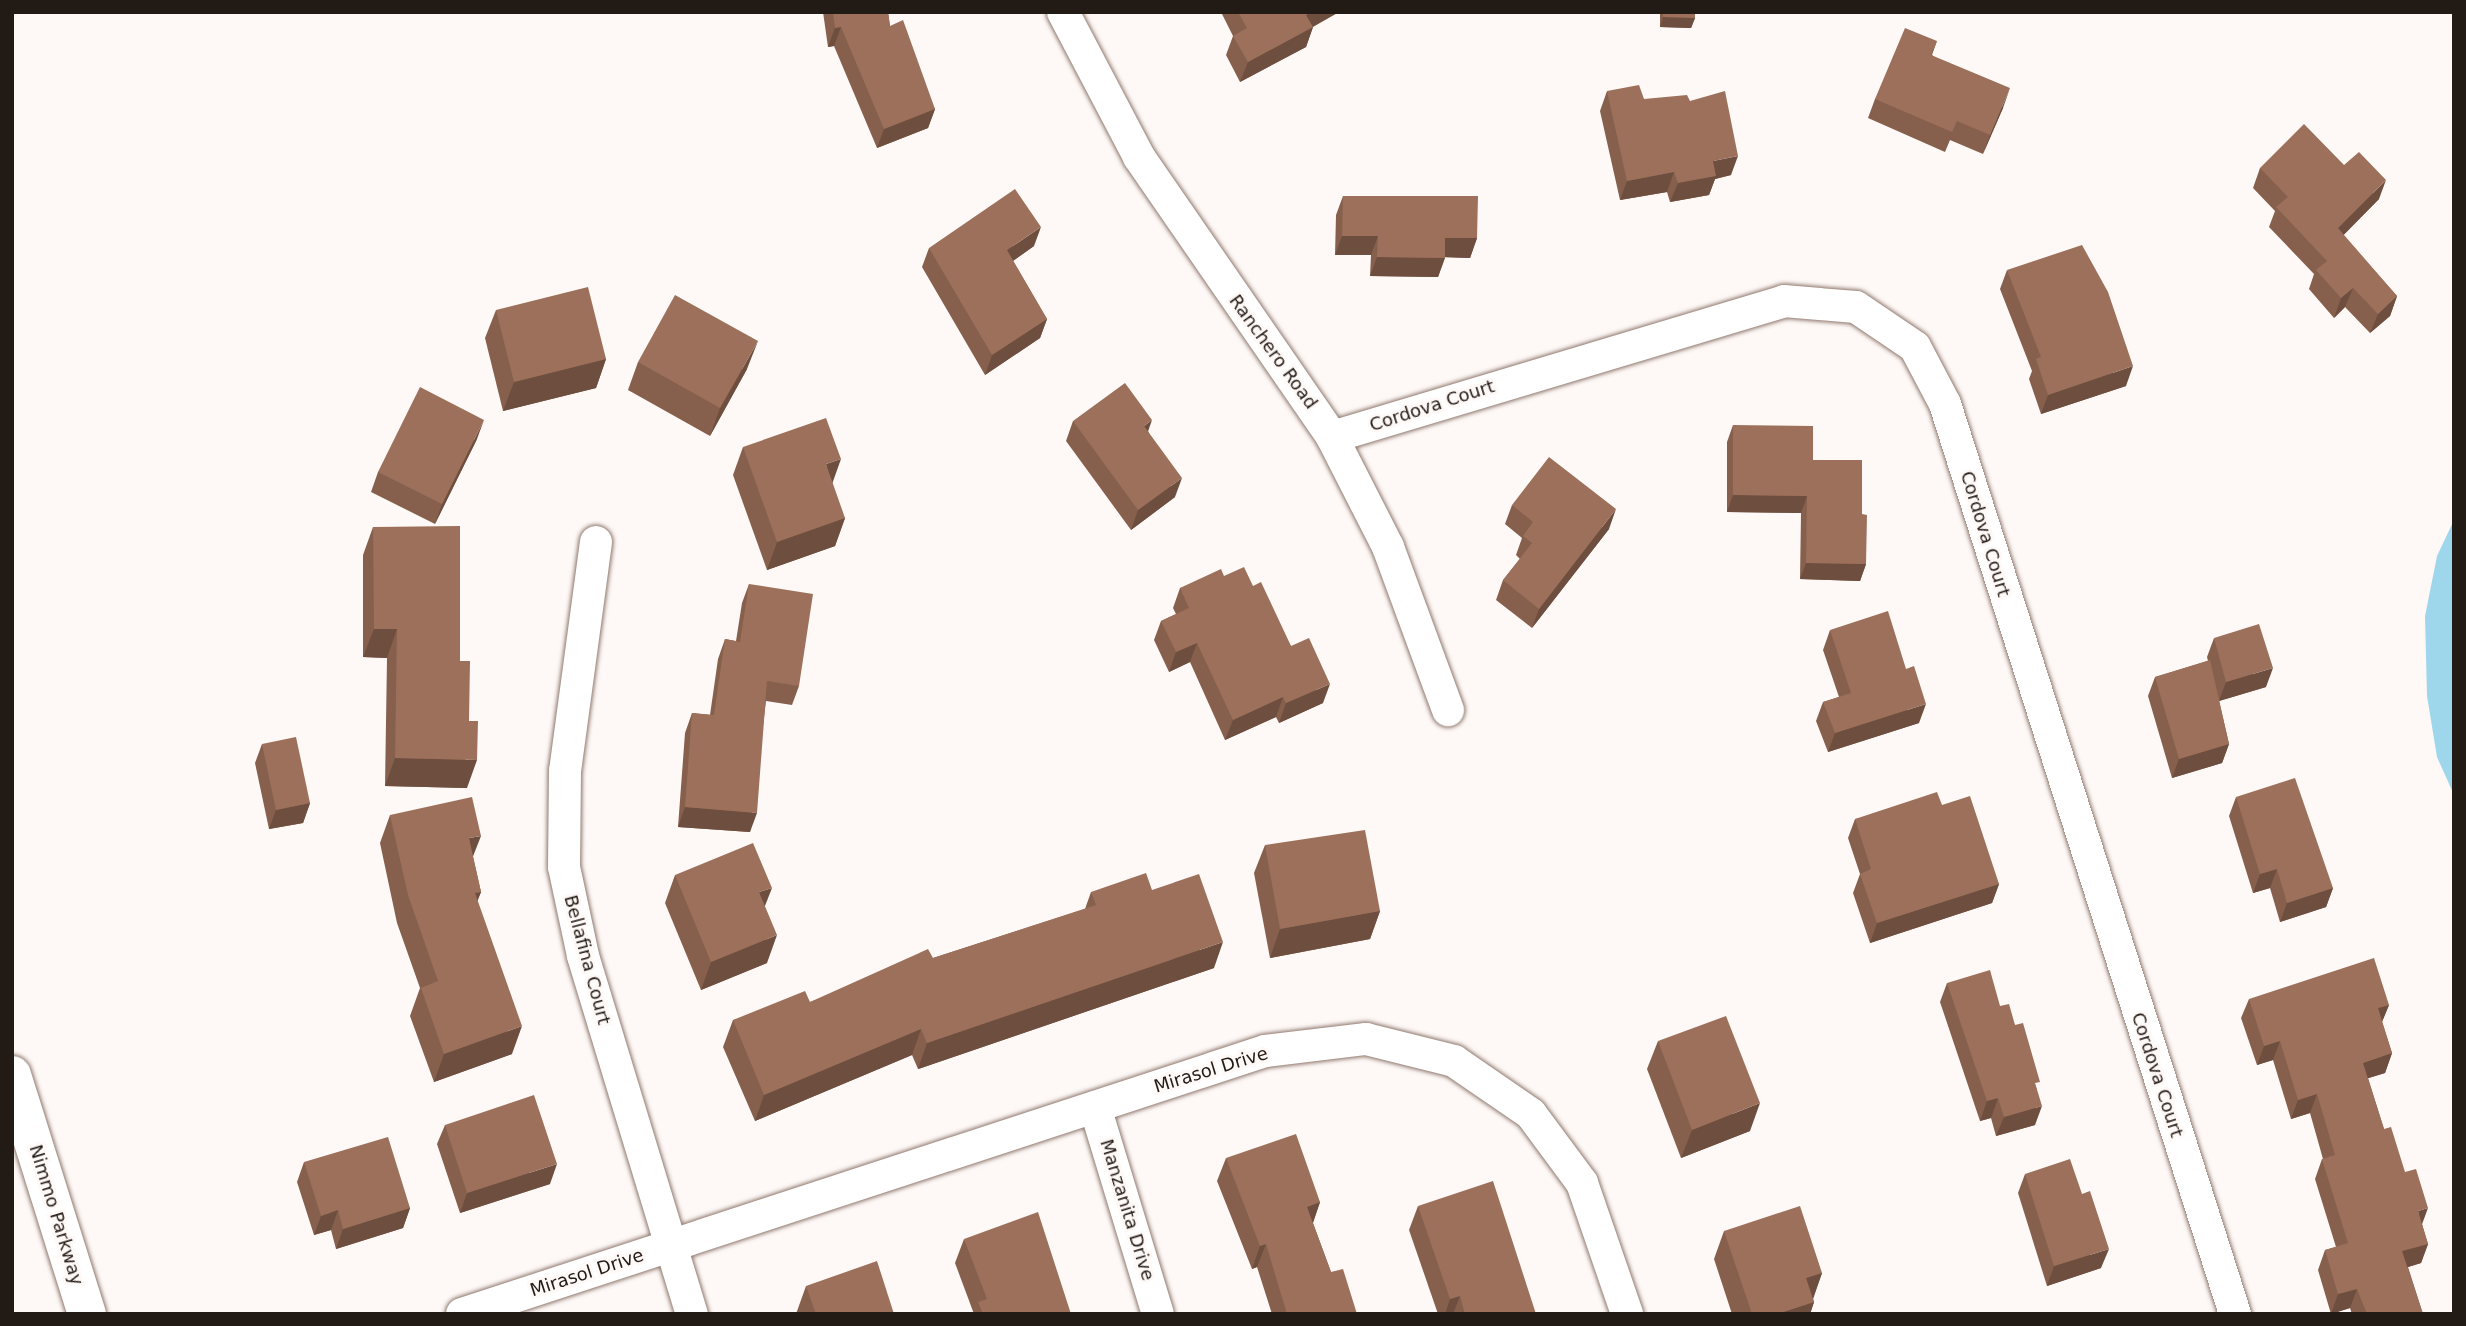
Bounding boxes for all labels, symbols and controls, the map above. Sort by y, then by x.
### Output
street label: Ranchero Road [1224,291,1322,413]
street label: Cordova Court [1367,376,1497,436]
street label: Cordova Court [1956,469,2014,599]
street label: Bellafina Court [559,893,615,1027]
street label: Cordova Court [2127,1010,2187,1140]
street label: Mirasol Drive [1151,1042,1271,1098]
street label: Manzanita Drive [1095,1137,1159,1283]
street label: Nimmo Parkway [24,1142,88,1288]
street label: Mirasol Drive [528,1244,646,1302]

